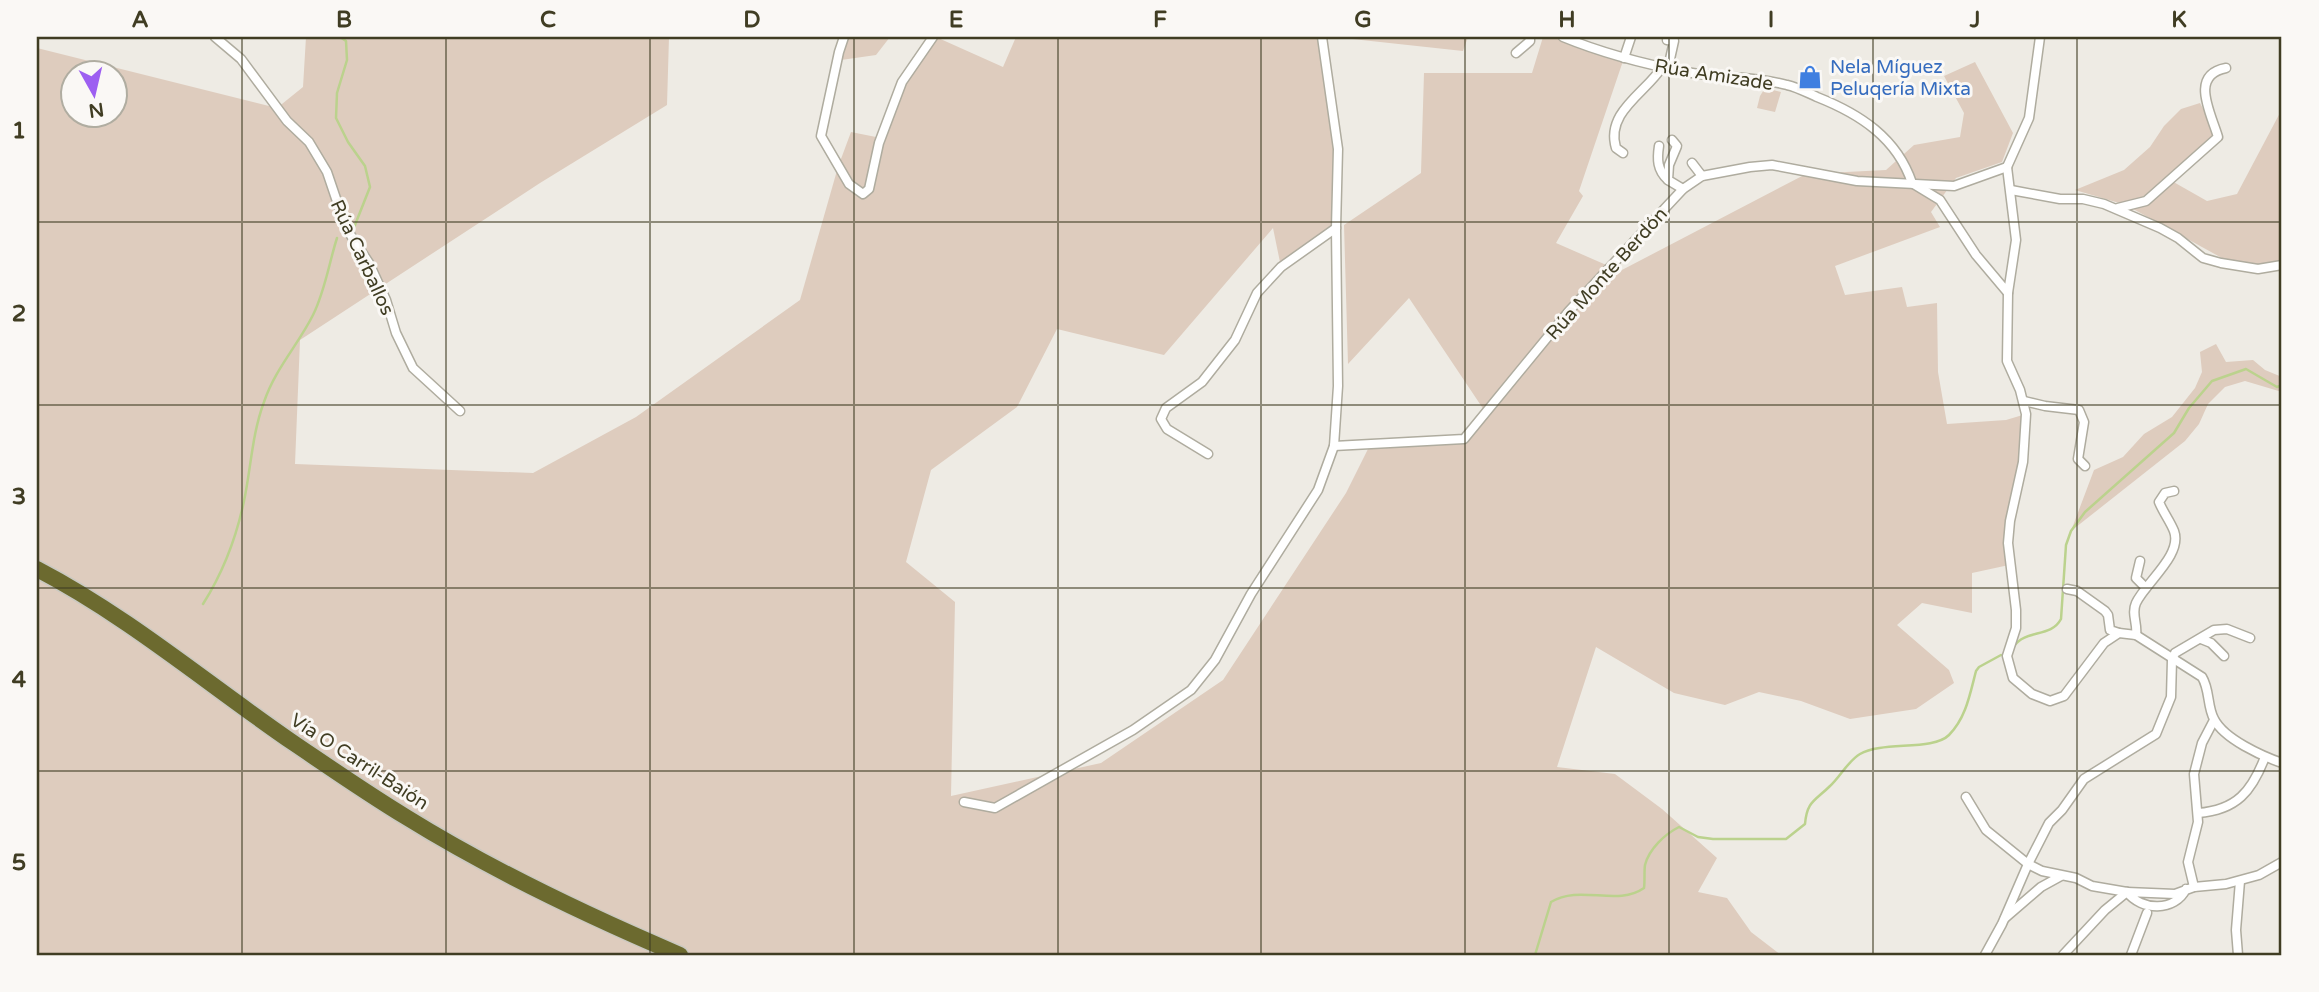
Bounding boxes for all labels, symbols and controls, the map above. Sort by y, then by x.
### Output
text: A [131,6,149,34]
text: B [336,6,352,34]
text: C [540,6,556,34]
text: D [743,6,761,34]
text: E [949,6,963,34]
text: F [1153,6,1167,34]
text: G [1354,6,1372,34]
text: H [1558,6,1576,34]
text: I [1768,6,1774,34]
text: J [1969,6,1980,34]
text: K [2171,6,2187,34]
street label: Rúa Amizade [1653,55,1775,95]
place label: Nela Míguez Peluqería Mixta [1830,56,1971,100]
north arrow [60,60,130,130]
shop icon: Nela Míguez Peluqería Mixta [1796,63,1824,91]
text: N [87,98,105,122]
text: 1 [12,117,26,145]
street label: Rúa Carballos [326,196,398,319]
street label: Rúa Monte Berdón [1542,203,1672,344]
text: 2 [12,300,26,328]
text: 3 [12,483,26,511]
text: 4 [12,666,27,694]
street label: Vía O Carril-Baión [286,709,433,815]
text: 5 [12,849,26,877]

